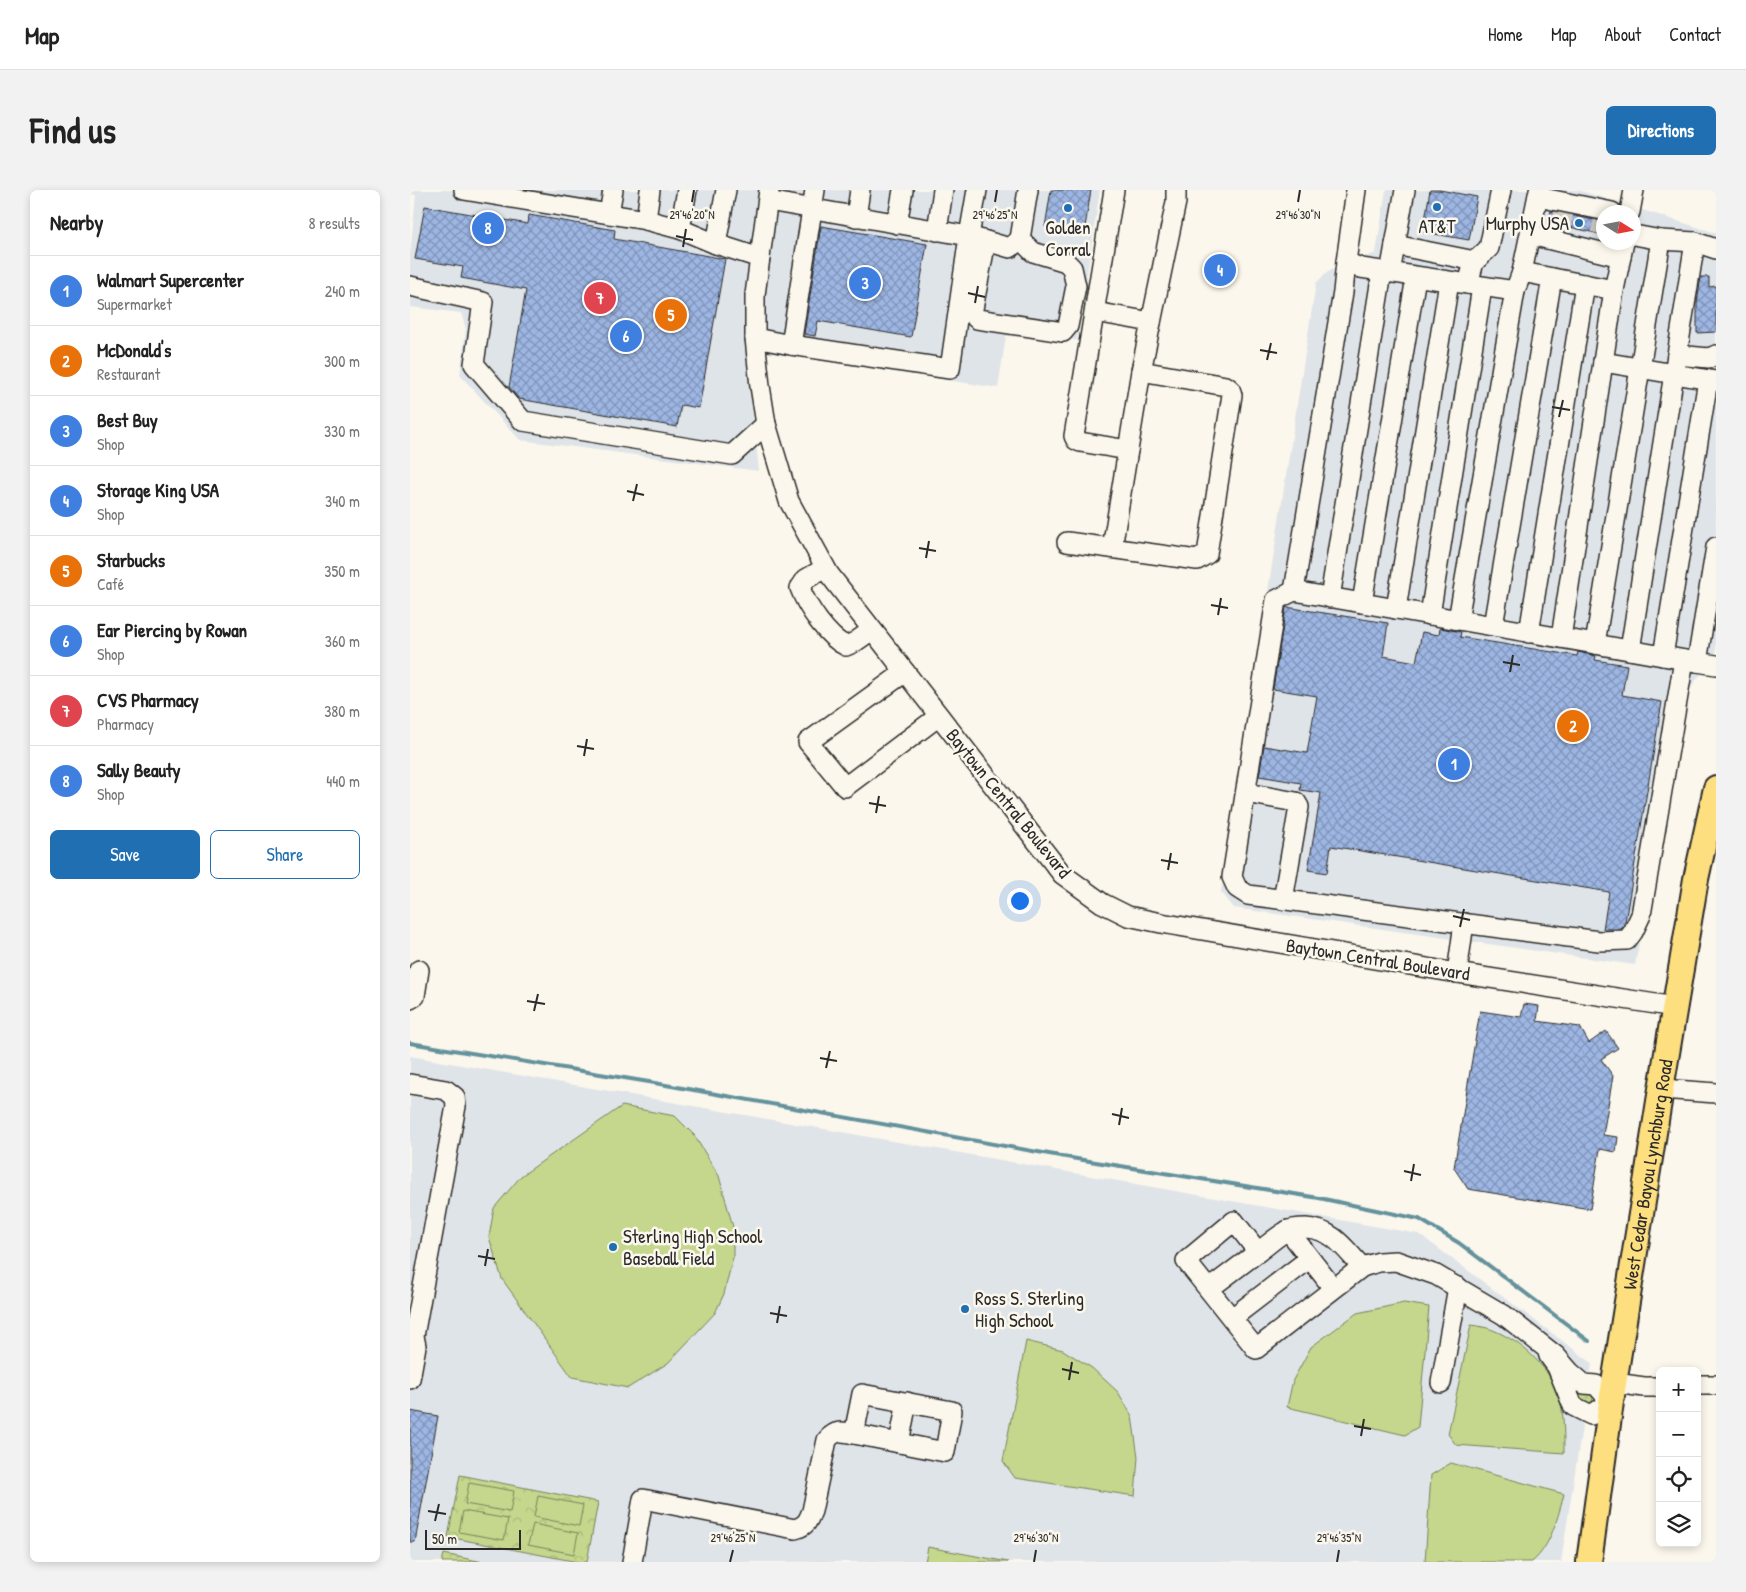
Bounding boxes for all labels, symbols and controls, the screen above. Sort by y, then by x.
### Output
text: Map [25,19,59,51]
text: Home [1488,22,1523,47]
text: Map [1551,22,1576,47]
text: About [1604,22,1641,47]
text: Contact [1669,22,1721,47]
button: Directions [1606,106,1716,155]
text: Find us [30,107,116,154]
marker: AT&T [1431,201,1443,213]
marker: Golden Corral [1062,202,1074,214]
north arrow [1596,205,1641,250]
text: 29°46'20"N [669,206,715,223]
text: 29°46'25"N [973,206,1017,223]
text: 29°46'30"N [1276,206,1320,223]
text: Nearby [50,208,103,237]
pin: 8 [472,209,504,247]
place label: Murphy USA [1486,210,1569,236]
text: 8 results [308,212,360,234]
place label: AT&T [1418,213,1457,239]
place label: Golden Corral [1045,214,1092,262]
marker: Murphy USA [1573,217,1585,229]
pin: 4 [1204,251,1236,289]
pin: 3 [849,264,881,302]
text: Walmart Supercenter [97,267,244,293]
pin: 7 [584,279,616,317]
text: 1 [63,280,69,302]
text: 240 m [325,280,360,302]
text: Supermarket [97,293,172,315]
pin: 5 [655,296,687,334]
pin: 6 [610,317,642,355]
text: McDonald's [97,337,171,363]
text: 2 [62,350,70,372]
text: 300 m [324,350,360,372]
text: Restaurant [97,363,160,385]
text: Best Buy [97,407,158,433]
text: 3 [62,420,70,442]
text: 330 m [324,420,360,442]
text: Shop [97,433,124,455]
text: Storage King USA [97,477,219,503]
text: 4 [63,490,69,512]
text: 340 m [325,490,360,512]
text: Shop [97,503,124,525]
text: Starbucks [97,547,165,573]
text: 5 [63,560,69,582]
text: 350 m [324,560,360,582]
text: Café [97,573,124,595]
text: Ear Piercing by Rowan [97,617,247,643]
text: 6 [63,630,69,652]
text: 360 m [325,630,360,652]
text: Shop [97,643,124,665]
text: CVS Pharmacy [97,687,199,713]
text: 7 [62,700,70,722]
text: 380 m [324,700,360,722]
pin: 2 [1557,707,1589,745]
text: Pharmacy [97,713,154,735]
street label: Baytown Central Boulevard [940,723,1078,884]
pin: 1 [1438,745,1470,783]
text: Sally Beauty [97,757,181,783]
text: 8 [63,770,69,792]
text: 440 m [326,770,360,792]
text: Shop [97,783,124,805]
button: Save [50,830,200,879]
button: Share [210,830,360,879]
your location [1007,888,1033,914]
street label: Baytown Central Boulevard [1284,932,1472,986]
street label: West Cedar Bayou Lynchburg Road [1616,1057,1679,1291]
place label: Sterling High School Baseball Field [623,1223,763,1271]
marker: Sterling High School Baseball Field [607,1241,619,1253]
place label: Ross S. Sterling High School [975,1285,1084,1333]
marker: Ross S. Sterling High School [959,1303,971,1315]
map controls [1656,1367,1701,1547]
button: + [1656,1367,1701,1412]
button: − [1656,1412,1701,1457]
button: locate [1656,1457,1701,1502]
button: layers [1656,1502,1701,1547]
scale bar [425,1527,521,1550]
text: 50 m [432,1529,457,1548]
text: 29°46'25"N [711,1529,755,1546]
text: 29°46'30"N [1014,1529,1058,1546]
text: 29°46'35"N [1317,1529,1361,1546]

